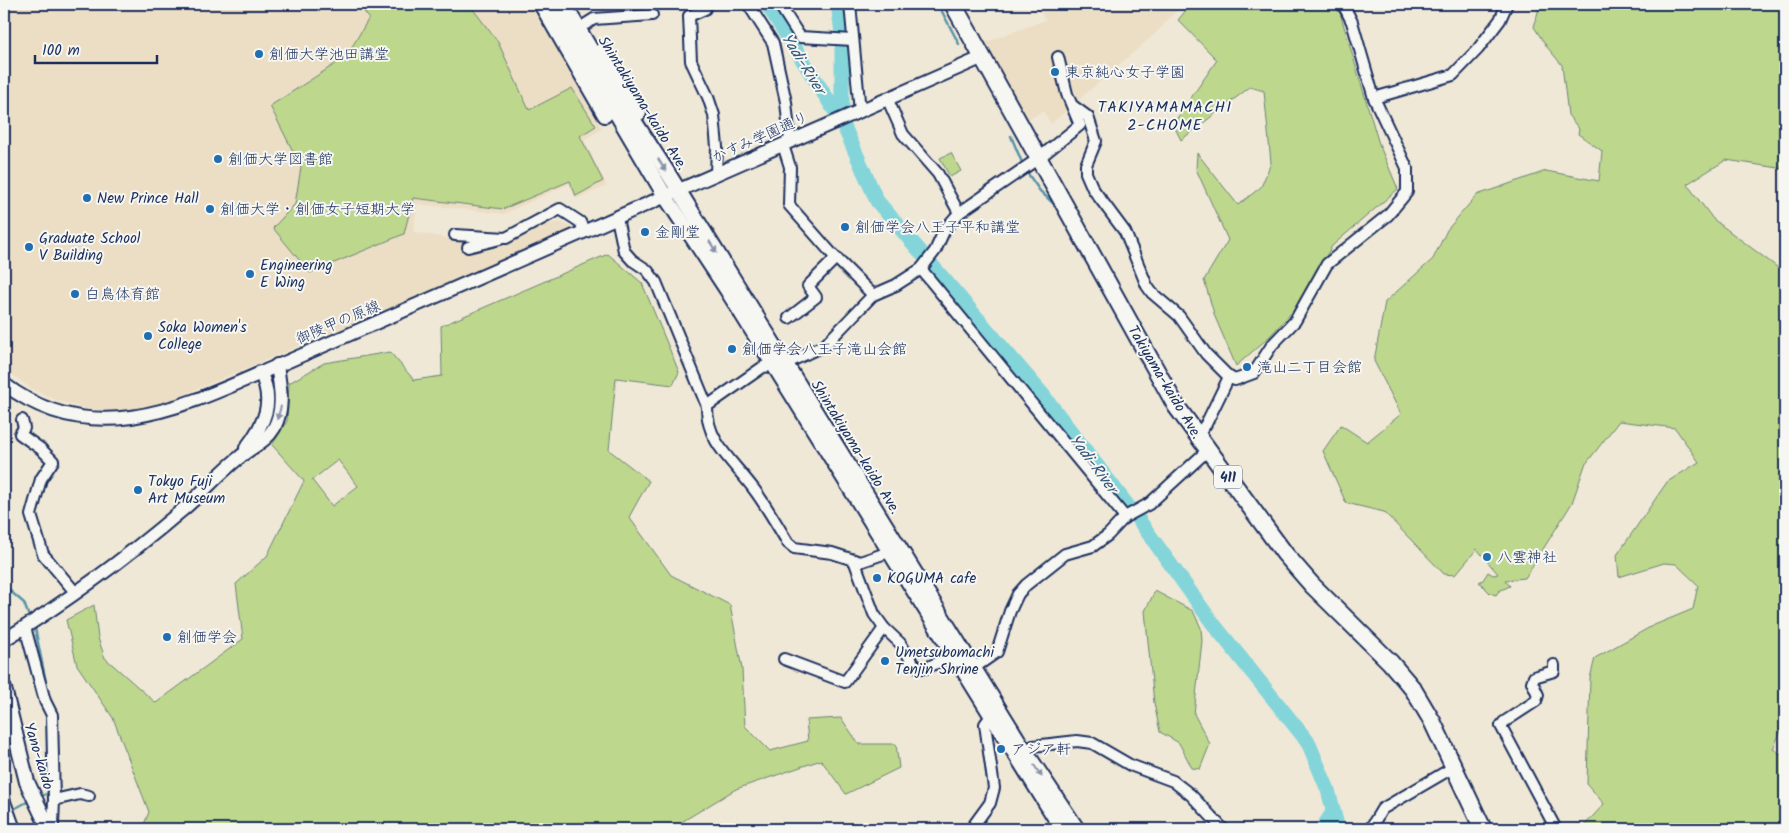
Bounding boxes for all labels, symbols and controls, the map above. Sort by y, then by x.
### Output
water label: Yadi-River [774,28,833,102]
scale bar [35,32,158,64]
street label: Shintakiyama-kaido Ave. [591,32,693,175]
text: 100 m [42,39,80,63]
place label: 創価大学池田講堂 [269,43,389,67]
marker: 創価大学池田講堂 [253,48,265,60]
place label: 東京純心女子学園 [1065,61,1185,85]
marker: 東京純心女子学園 [1049,66,1061,78]
district label: TAKIYAMAMACHI 2-CHOME [1098,95,1232,138]
street label: かすみ学園通り [708,106,813,170]
place label: 創価大学図書館 [228,148,333,172]
marker: 創価大学図書館 [212,153,224,165]
one-way arrow [658,158,667,172]
place label: New Prince Hall [97,187,199,211]
marker: New Prince Hall [81,192,93,204]
place label: 創価大学・創価女子短期大学 [220,198,415,222]
marker: 創価大学・創価女子短期大学 [204,203,216,215]
place label: 創価学会八王子平和講堂 [855,216,1020,240]
place label: 金剛堂 [655,221,700,245]
marker: 創価学会八王子平和講堂 [839,221,851,233]
marker: 金剛堂 [639,226,651,238]
place label: Graduate School V Building [39,227,141,268]
one-way arrow [708,240,717,254]
marker: Graduate School V Building [23,241,35,253]
place label: Engineering E Wing [260,254,333,295]
marker: Engineering E Wing [244,268,256,280]
place label: 白鳥体育館 [85,283,160,307]
marker: 白鳥体育館 [69,288,81,300]
street label: 御陵甲の原線 [292,294,385,352]
place label: Soka Women's College [158,316,247,357]
street label: Takiyama-kaido Ave. [1121,321,1208,444]
marker: Soka Women's College [142,330,154,342]
place label: 創価学会八王子滝山会館 [742,338,907,362]
marker: 創価学会八王子滝山会館 [726,343,738,355]
place label: 滝山二丁目会館 [1257,356,1362,380]
marker: 滝山二丁目会館 [1241,361,1253,373]
street label: Shintakiyama-kaido Ave. [804,376,906,519]
one-way arrow [274,406,282,421]
water label: Yadi-River [1062,429,1126,502]
road number: 411 [1214,466,1242,488]
place label: Tokyo Fuji Art Museum [148,470,225,511]
marker: Tokyo Fuji Art Museum [132,484,144,496]
place label: 八雲神社 [1497,546,1557,570]
marker: 八雲神社 [1481,551,1493,563]
place label: KOGUMA cafe [887,567,977,591]
marker: KOGUMA cafe [871,572,883,584]
place label: 創価学会 [177,626,237,650]
marker: 創価学会 [161,631,173,643]
place label: Umetsubomachi Tenjin Shrine [895,641,995,682]
marker: Umetsubomachi Tenjin Shrine [879,655,891,667]
street label: Yano-kaido [16,720,60,793]
place label: アジア軒 [1011,738,1071,762]
marker: アジア軒 [995,743,1007,755]
one-way arrow [1034,765,1043,778]

